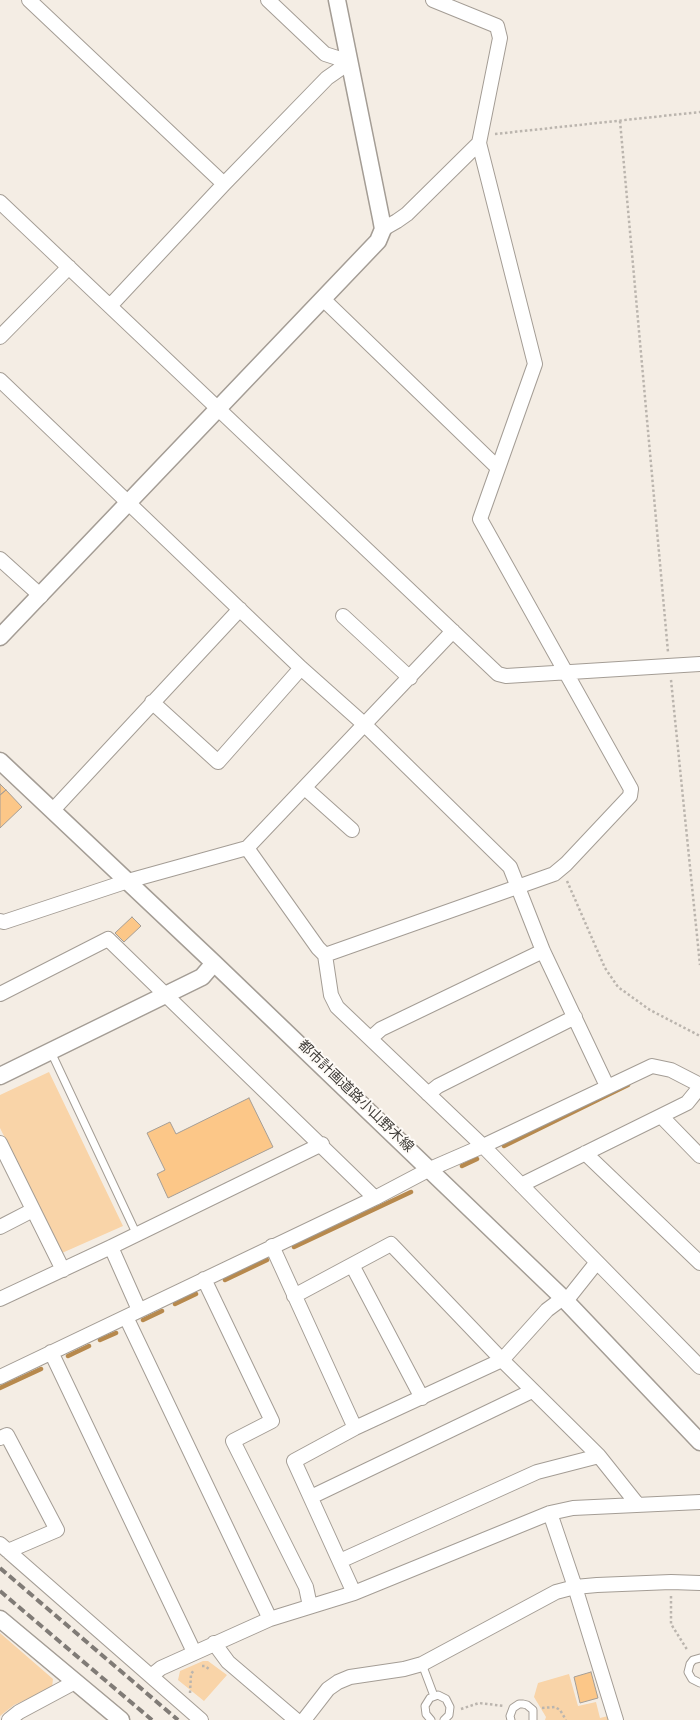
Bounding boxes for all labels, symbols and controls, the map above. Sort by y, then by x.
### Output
street label: 都市計画道路小山野木線 [294,1037,416,1157]

